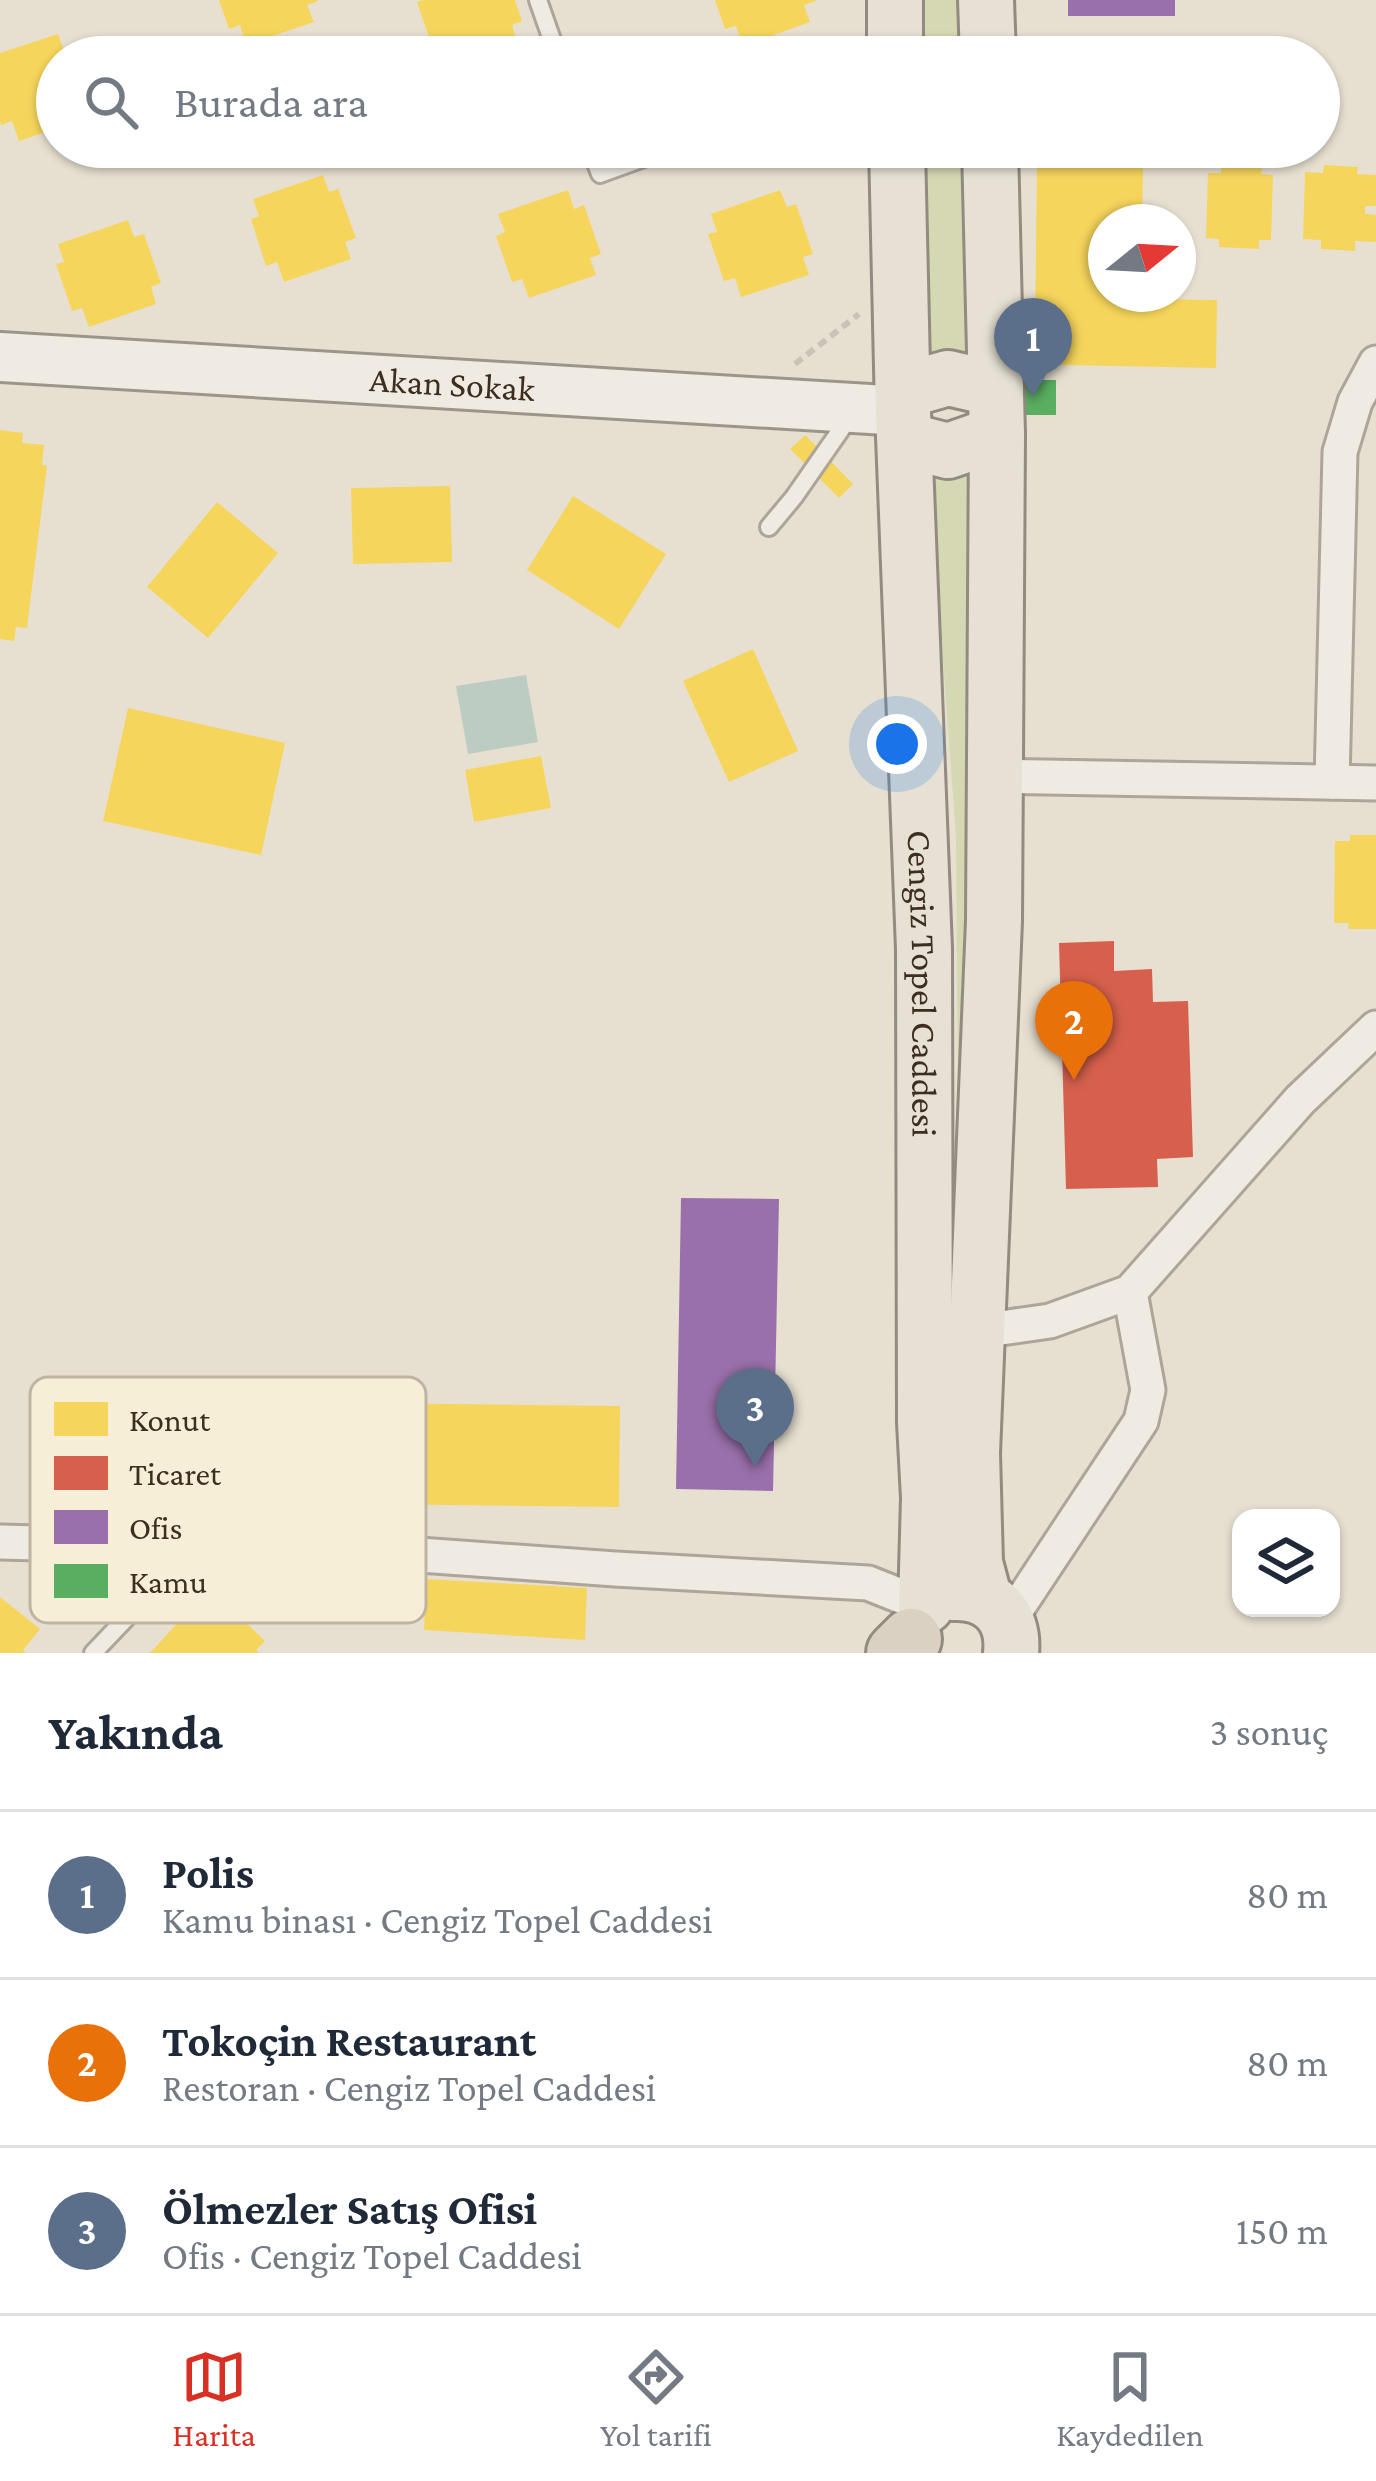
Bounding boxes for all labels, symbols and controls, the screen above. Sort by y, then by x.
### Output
search box [36,36,1340,168]
icon: search [78,69,144,135]
text: Burada ara [174,77,368,127]
north arrow [1088,204,1196,312]
pin: 1 [994,298,1072,397]
street label: Akan Sokak [368,359,537,409]
your location [867,714,927,774]
street label: Cengiz Topel Caddesi [899,829,944,1137]
pin: 2 [1035,981,1113,1080]
pin: 3 [716,1368,794,1467]
legend [30,1377,426,1623]
text: Konut [129,1401,211,1438]
text: Ticaret [129,1455,222,1492]
text: Ofis [129,1509,182,1546]
map controls [1232,1509,1340,1617]
button: layers [1232,1509,1340,1617]
text: Kamu [129,1563,207,1600]
text: Yakında [48,1703,223,1760]
text: 3 sonuç [1210,1710,1328,1753]
text: Polis [162,1848,254,1898]
text: 1 [80,1873,94,1916]
text: 80 m [1246,1873,1328,1916]
text: Kamu binası · Cengiz Topel Caddesi [162,1898,713,1941]
text: Tokoçin Restaurant [162,2016,536,2066]
text: 2 [77,2041,97,2084]
text: 80 m [1246,2041,1328,2084]
text: Restoran · Cengiz Topel Caddesi [162,2066,656,2109]
text: Ölmezler Satış Ofisi [162,2184,537,2234]
text: 3 [77,2209,97,2252]
text: 150 m [1236,2209,1328,2252]
text: Ofis · Cengiz Topel Caddesi [162,2234,582,2277]
tab: Harita [172,2344,256,2453]
tab: Yol tarifi [600,2344,712,2453]
tab: Kaydedilen [1056,2344,1204,2453]

